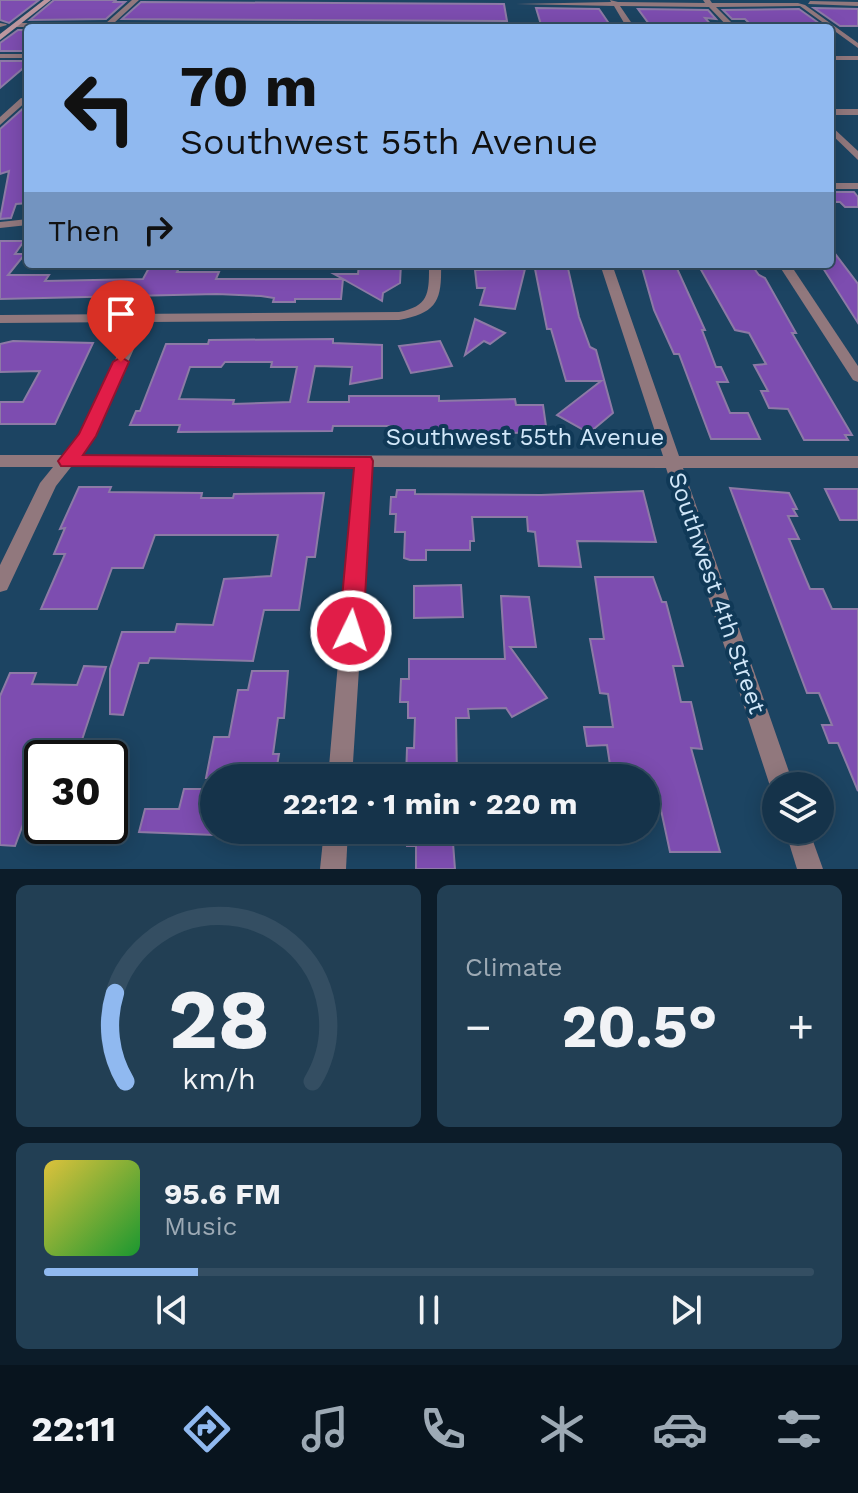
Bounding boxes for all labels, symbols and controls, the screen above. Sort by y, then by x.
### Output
text: 70 m [180,54,317,120]
icon: left [48,56,152,160]
text: Southwest 55th Avenue [180,121,598,163]
icon: right [136,208,180,252]
text: Then [48,213,120,248]
pin [87,280,155,362]
icon: arrive [99,292,143,336]
street label: Southwest 55th Avenue [386,423,664,451]
street label: Southwest 4th Street [662,468,772,718]
position arrow [309,589,393,673]
speed limit sign: 30 [24,740,128,844]
map controls [762,772,834,844]
button: layers [762,772,834,844]
text: 22:12 · 1 min · 220 m [282,786,578,821]
text: Climate [465,952,563,982]
text: 28 [168,971,269,1068]
text: 20.5° [562,991,717,1062]
text: − [465,1001,492,1053]
text: + [787,1001,814,1053]
text: km/h [182,1062,255,1096]
text: 95.6 FM [164,1176,281,1211]
text: Music [164,1211,237,1241]
icon: previous [150,1288,194,1332]
icon: pause [407,1288,451,1332]
icon: next [664,1288,708,1332]
icon: directions [179,1401,235,1457]
icon: music [297,1401,353,1457]
icon: phone [415,1401,471,1457]
icon: climate [534,1401,590,1457]
icon: car [652,1401,708,1457]
icon: filters [771,1401,827,1457]
text: 22:11 [31,1408,116,1450]

